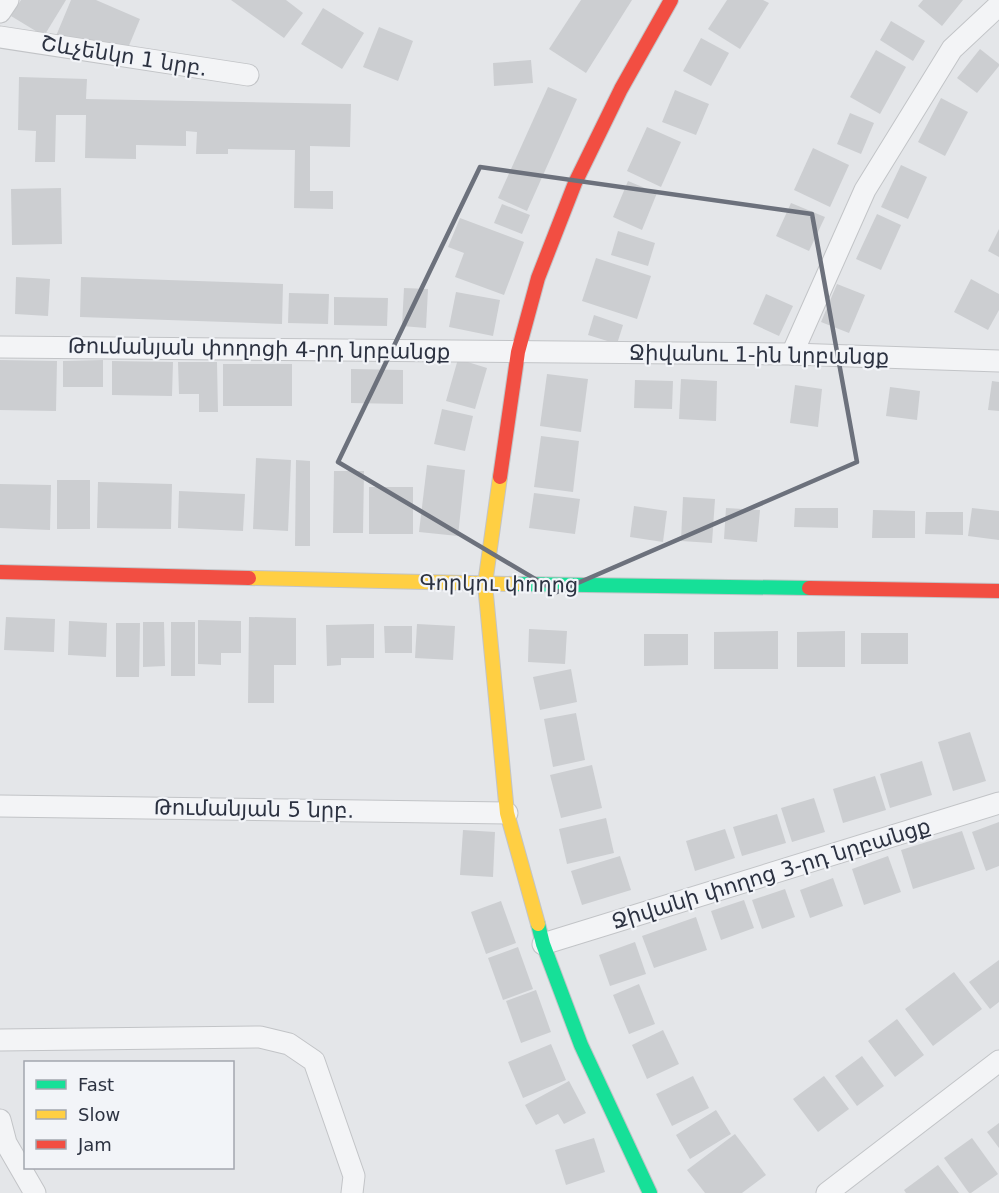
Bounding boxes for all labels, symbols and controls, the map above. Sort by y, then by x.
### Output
street label: Շևչենկո 1 նրբ. [39,31,209,81]
street label: Թումանյան փողոցի 4-րդ նրբանցք [68,334,450,364]
street label: Ջիվանու 1-ին նրբանցք [629,341,889,369]
street label: Գորկու փողոց [420,571,578,597]
street label: Թումանյան 5 նրբ. [154,795,354,823]
street label: Ջիվանի փողոց 3-րդ նրբանցք [609,814,933,934]
legend [24,1061,234,1169]
text: Fast [78,1074,114,1095]
text: Slow [78,1104,120,1125]
text: Jam [77,1134,112,1155]

